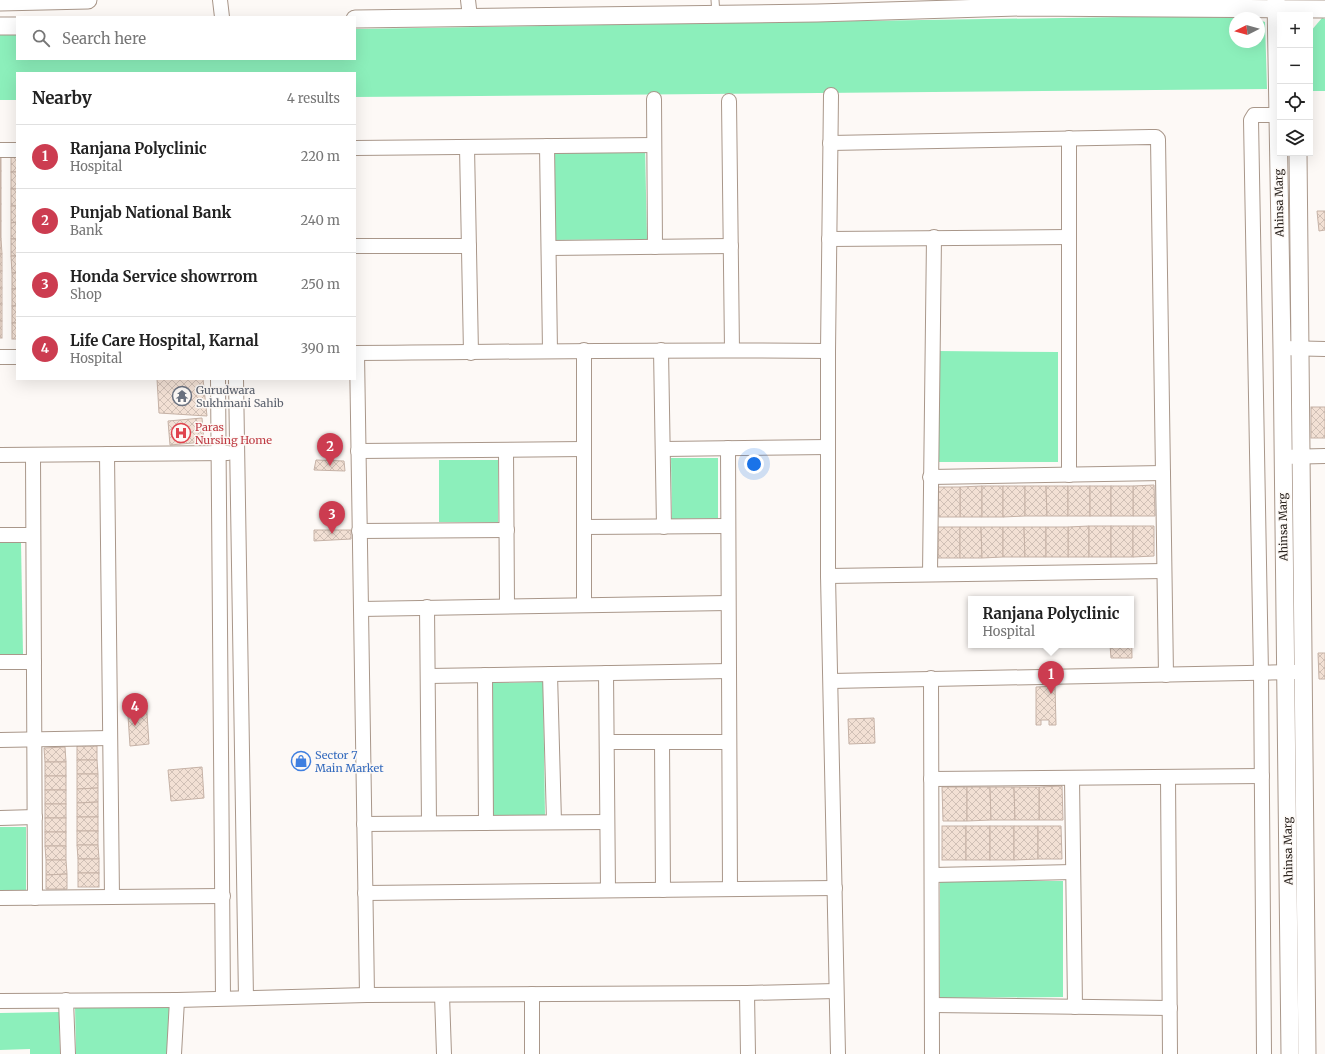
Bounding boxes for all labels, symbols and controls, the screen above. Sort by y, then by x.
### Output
north arrow [1229,12,1265,48]
map controls [1277,12,1313,156]
button: + [1277,12,1313,48]
search box [16,16,356,60]
icon: search [30,27,52,49]
text: Search here [62,29,146,48]
button: − [1277,48,1313,84]
button: locate [1277,84,1313,120]
text: Nearby [32,87,92,109]
text: 4 results [287,90,340,107]
button: layers [1277,120,1313,156]
text: Ranjana Polyclinic [70,139,207,158]
text: 1 [42,148,48,165]
text: 220 m [301,148,340,165]
text: Hospital [70,158,122,175]
street label: Ahinsa Marg [1271,168,1287,238]
text: Punjab National Bank [70,203,231,222]
text: 2 [41,212,49,229]
text: 240 m [300,212,340,229]
text: Bank [70,222,103,239]
text: Honda Service showrrom [70,267,258,286]
text: 3 [41,276,49,293]
text: 250 m [301,276,340,293]
text: Shop [70,286,102,303]
text: Life Care Hospital, Karnal [70,331,259,350]
text: 4 [41,340,49,357]
text: 390 m [301,340,340,357]
text: Hospital [70,350,122,367]
place label: Gurudwara Sukhmani Sahib [196,383,284,410]
temple icon: Gurudwara Sukhmani Sahib [171,385,193,407]
place label: Paras Nursing Home [195,420,272,447]
hospital icon: Paras Nursing Home [170,422,192,444]
pin: 2 [317,433,343,466]
your location [744,454,764,474]
street label: Ahinsa Marg [1275,492,1291,562]
pin: 3 [319,501,345,534]
popup [968,596,1134,648]
text: Ranjana Polyclinic [983,604,1119,623]
text: Hospital [983,623,1035,640]
pin: 1 [1038,661,1064,694]
pin: 4 [122,693,148,726]
place label: Sector 7 Main Market [315,748,384,775]
shop icon: Sector 7 Main Market [290,750,312,772]
street label: Ahinsa Marg [1280,816,1296,886]

